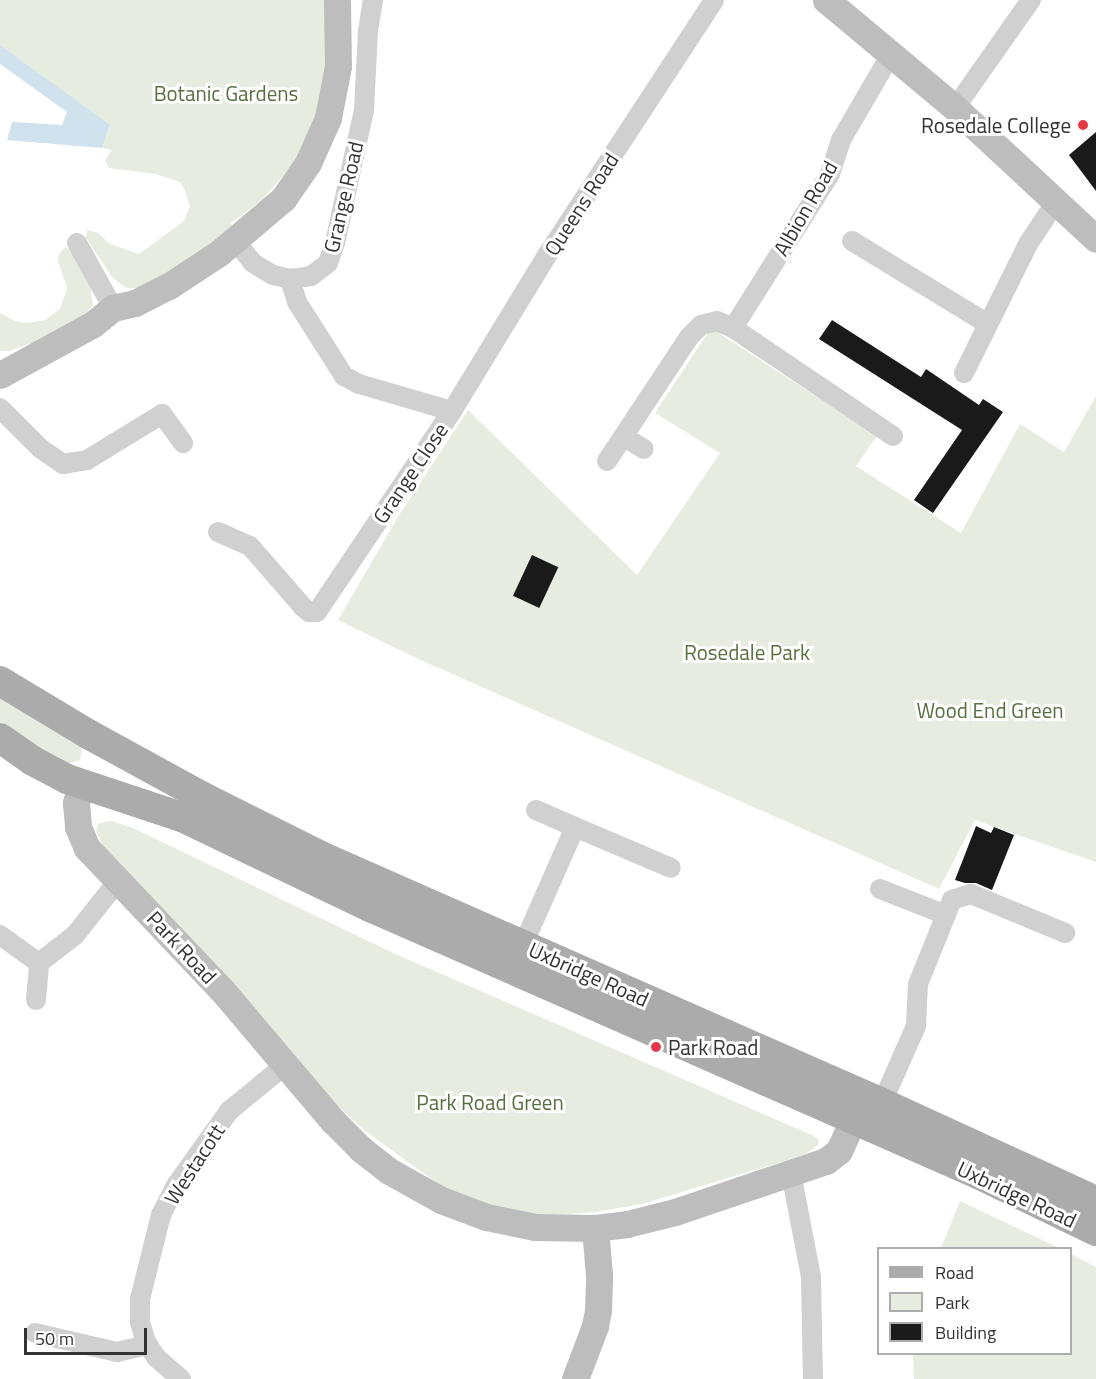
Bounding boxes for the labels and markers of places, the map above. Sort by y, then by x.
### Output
place label: Rosedale College [921,112,1071,138]
marker: Rosedale College [1076,118,1090,132]
place label: Park Road [668,1034,758,1060]
marker: Park Road [649,1040,663,1054]

